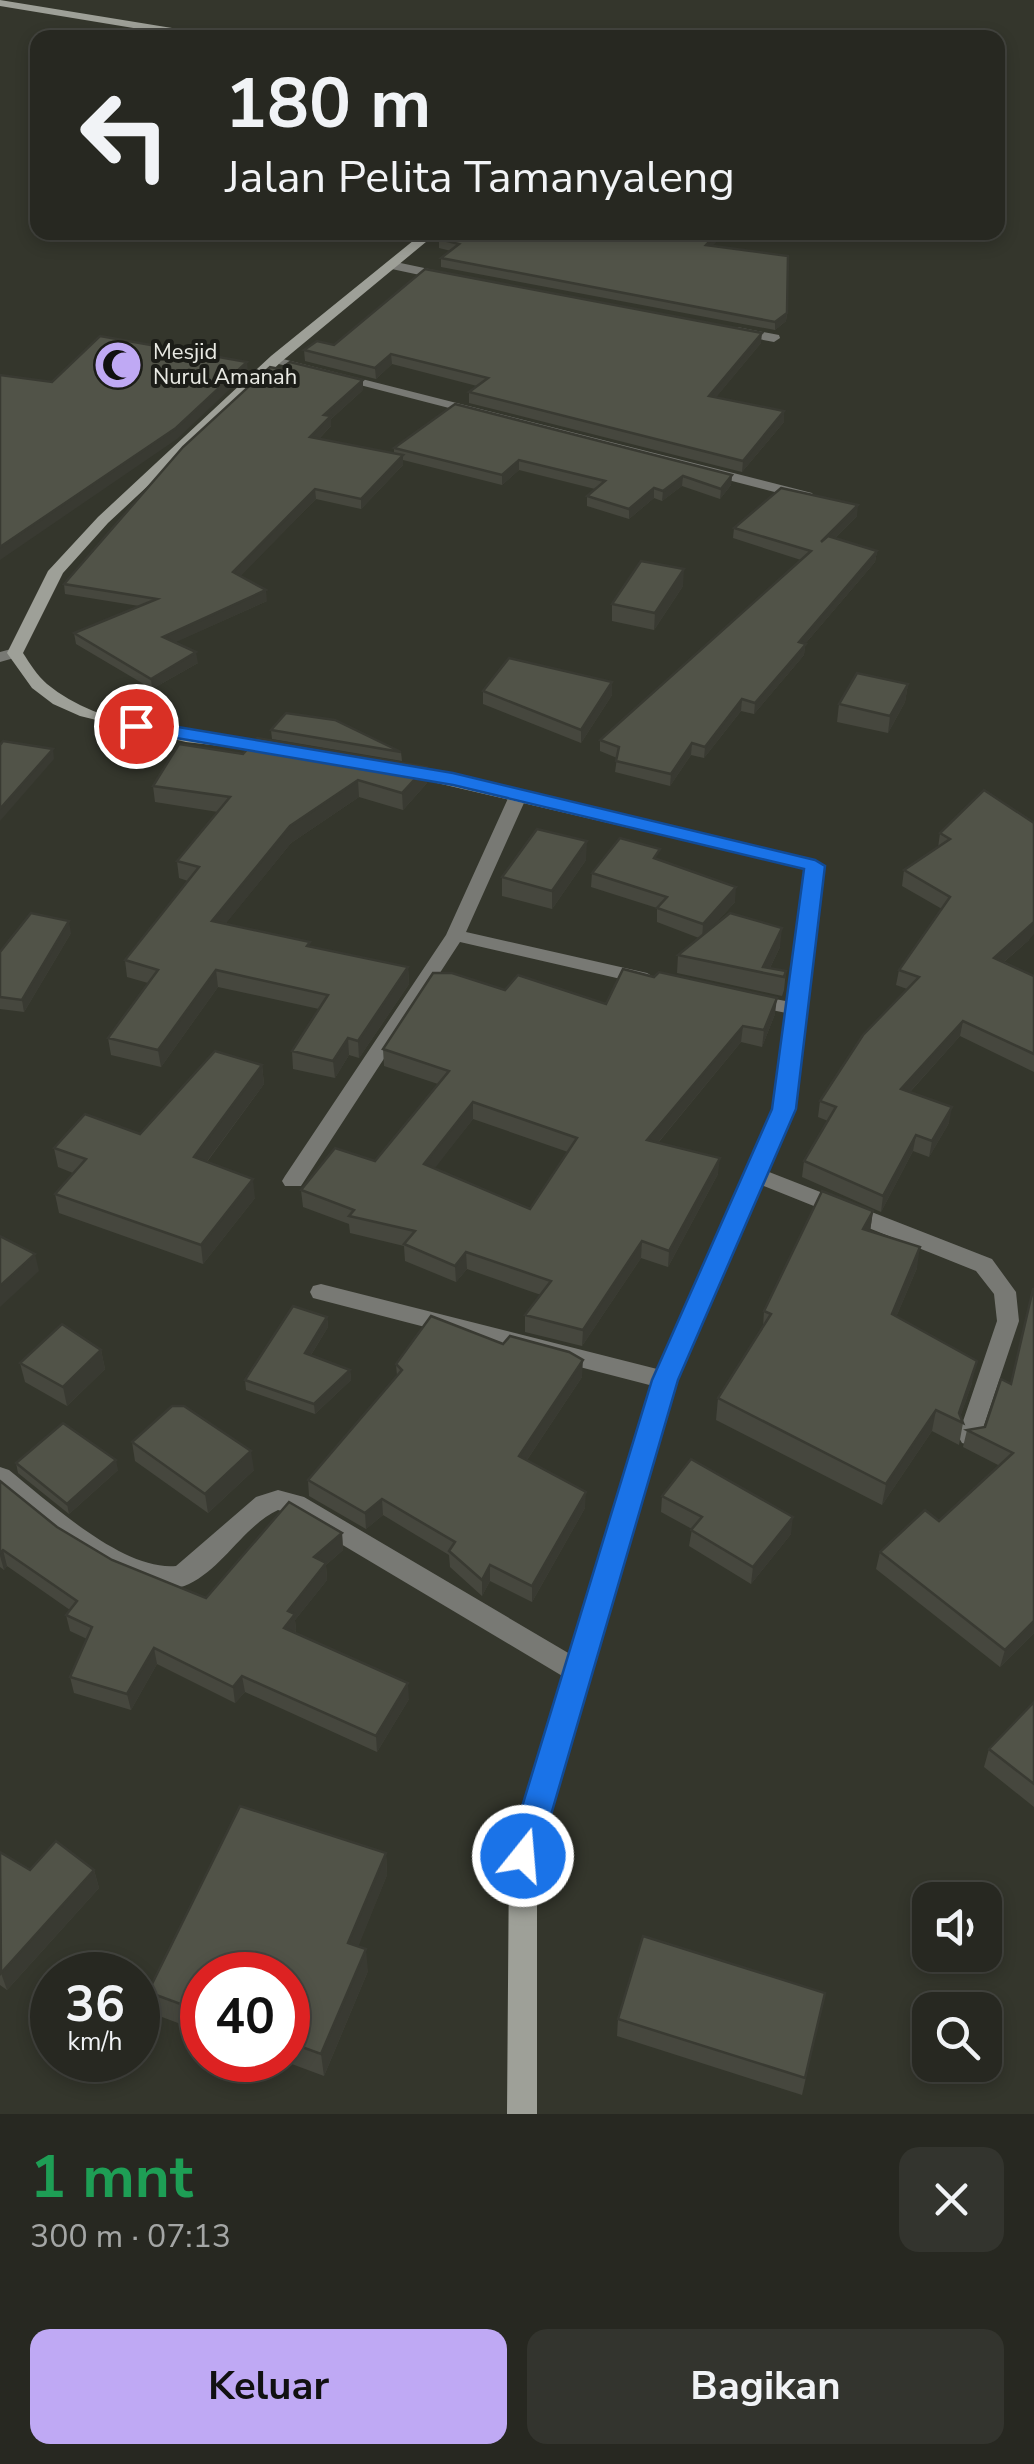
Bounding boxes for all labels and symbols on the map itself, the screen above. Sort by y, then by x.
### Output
place label: Mesjid Nurul Amanah [153,337,297,392]
mosque icon: Mesjid Nurul Amanah [92,339,144,391]
pin [94,684,179,769]
position arrow [471,1804,575,1908]
speed limit sign: 40 [180,1952,310,2082]

